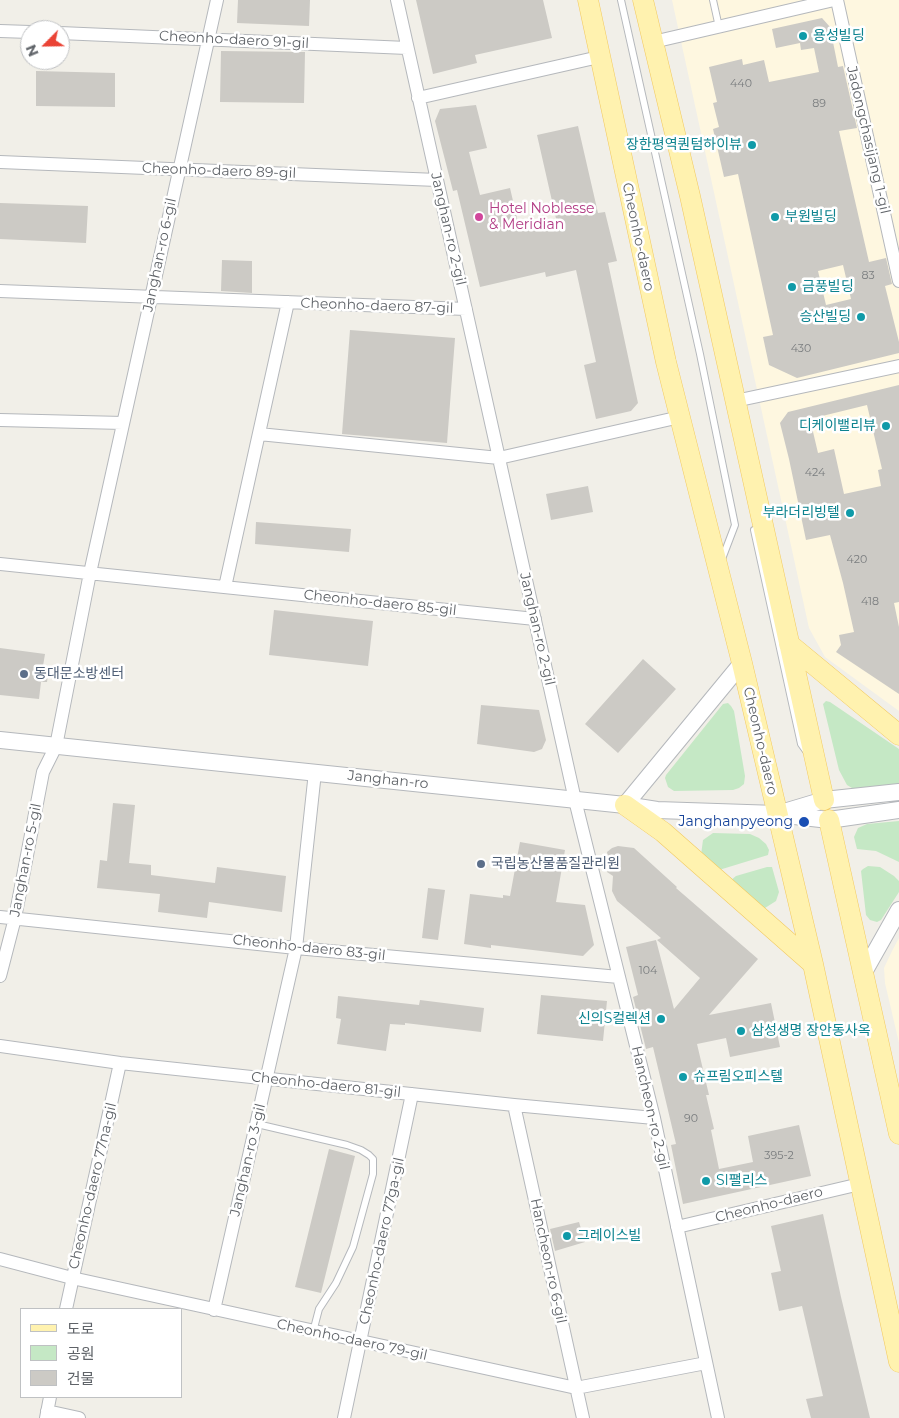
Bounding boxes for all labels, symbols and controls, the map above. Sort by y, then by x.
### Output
north arrow [20,20,70,70]
street label: Cheonho-daero 91-gil [159,28,309,52]
place label: 용성빌딩 [813,28,865,44]
marker: 용성빌딩 [797,30,809,42]
text: N [22,42,43,59]
street label: Jadongchasijang 1-gil [843,64,893,216]
house number: 440 [730,77,752,91]
house number: 89 [812,97,826,111]
place label: 장한평역퀀텀하이뷰 [626,137,742,153]
marker: 장한평역퀀텀하이뷰 [746,139,758,151]
street label: Cheonho-daero 89-gil [142,160,296,182]
street label: Janghan-ro 2-gil [427,171,469,287]
street label: Cheonho-daero [618,181,658,293]
street label: Janghan-ro 6-gil [140,197,180,313]
place label: Hotel Noblesse & Meridian [489,201,594,233]
place label: 부원빌딩 [785,209,837,225]
marker: Hotel Noblesse & Meridian [473,211,485,223]
marker: 부원빌딩 [769,211,781,223]
house number: 83 [861,269,875,283]
place label: 금풍빌딩 [802,279,854,295]
marker: 금풍빌딩 [786,281,798,293]
street label: Cheonho-daero 87-gil [300,295,454,317]
place label: 승산빌딩 [799,309,851,325]
marker: 승산빌딩 [855,311,867,323]
house number: 430 [791,342,811,356]
place label: 디케이밸리뷰 [799,418,876,434]
marker: 디케이밸리뷰 [880,420,892,432]
house number: 424 [805,466,825,480]
place label: 부라더리빙텔 [763,505,840,521]
marker: 부라더리빙텔 [844,507,856,519]
house number: 420 [847,553,867,567]
street label: Janghan-ro 2-gil [516,571,558,687]
street label: Cheonho-daero 85-gil [303,587,457,619]
house number: 418 [861,595,879,609]
place label: 동대문소방센터 [34,666,124,682]
marker: 동대문소방센터 [18,668,30,680]
street label: Cheonho-daero [739,685,781,797]
street label: Janghan-ro [347,767,429,793]
street label: Janghan-ro 5-gil [7,802,45,918]
place label: Janghanpyeong [679,814,793,830]
marker: Janghanpyeong [797,815,811,829]
place label: 국립농산물품질관리원 [491,856,620,872]
marker: 국립농산물품질관리원 [475,858,487,870]
street label: Cheonho-daero 83-gil [232,932,386,964]
house number: 104 [639,964,657,978]
place label: 신의S컬렉션 [578,1011,651,1027]
marker: 신의S컬렉션 [655,1013,667,1025]
place label: 삼성생명 장안동사옥 [751,1023,871,1039]
marker: 삼성생명 장안동사옥 [735,1025,747,1037]
street label: Hancheon-ro 2-gil [628,1044,672,1172]
street label: Cheonho-daero 81-gil [250,1069,402,1101]
place label: 슈프림오피스텔 [693,1069,783,1085]
marker: 슈프림오피스텔 [677,1071,689,1083]
street label: Cheonho-daero 77na-gil [66,1101,120,1271]
street label: Janghan-ro 3-gil [227,1102,269,1218]
house number: 90 [684,1112,698,1126]
house number: 395-2 [764,1149,794,1163]
street label: Cheonho-daero 77ga-gil [356,1156,408,1326]
place label: SI팰리스 [716,1173,767,1189]
marker: SI팰리스 [700,1175,712,1187]
street label: Cheonho-daero [713,1183,825,1227]
street label: Hancheon-ro 6-gil [527,1197,569,1325]
place label: 그레이스빌 [577,1228,641,1244]
marker: 그레이스빌 [561,1230,573,1242]
legend [20,1308,182,1398]
street label: Cheonho-daero 79-gil [275,1316,429,1364]
text: 도로 [67,1319,95,1338]
text: 공원 [67,1344,95,1363]
text: 건물 [67,1369,95,1388]

